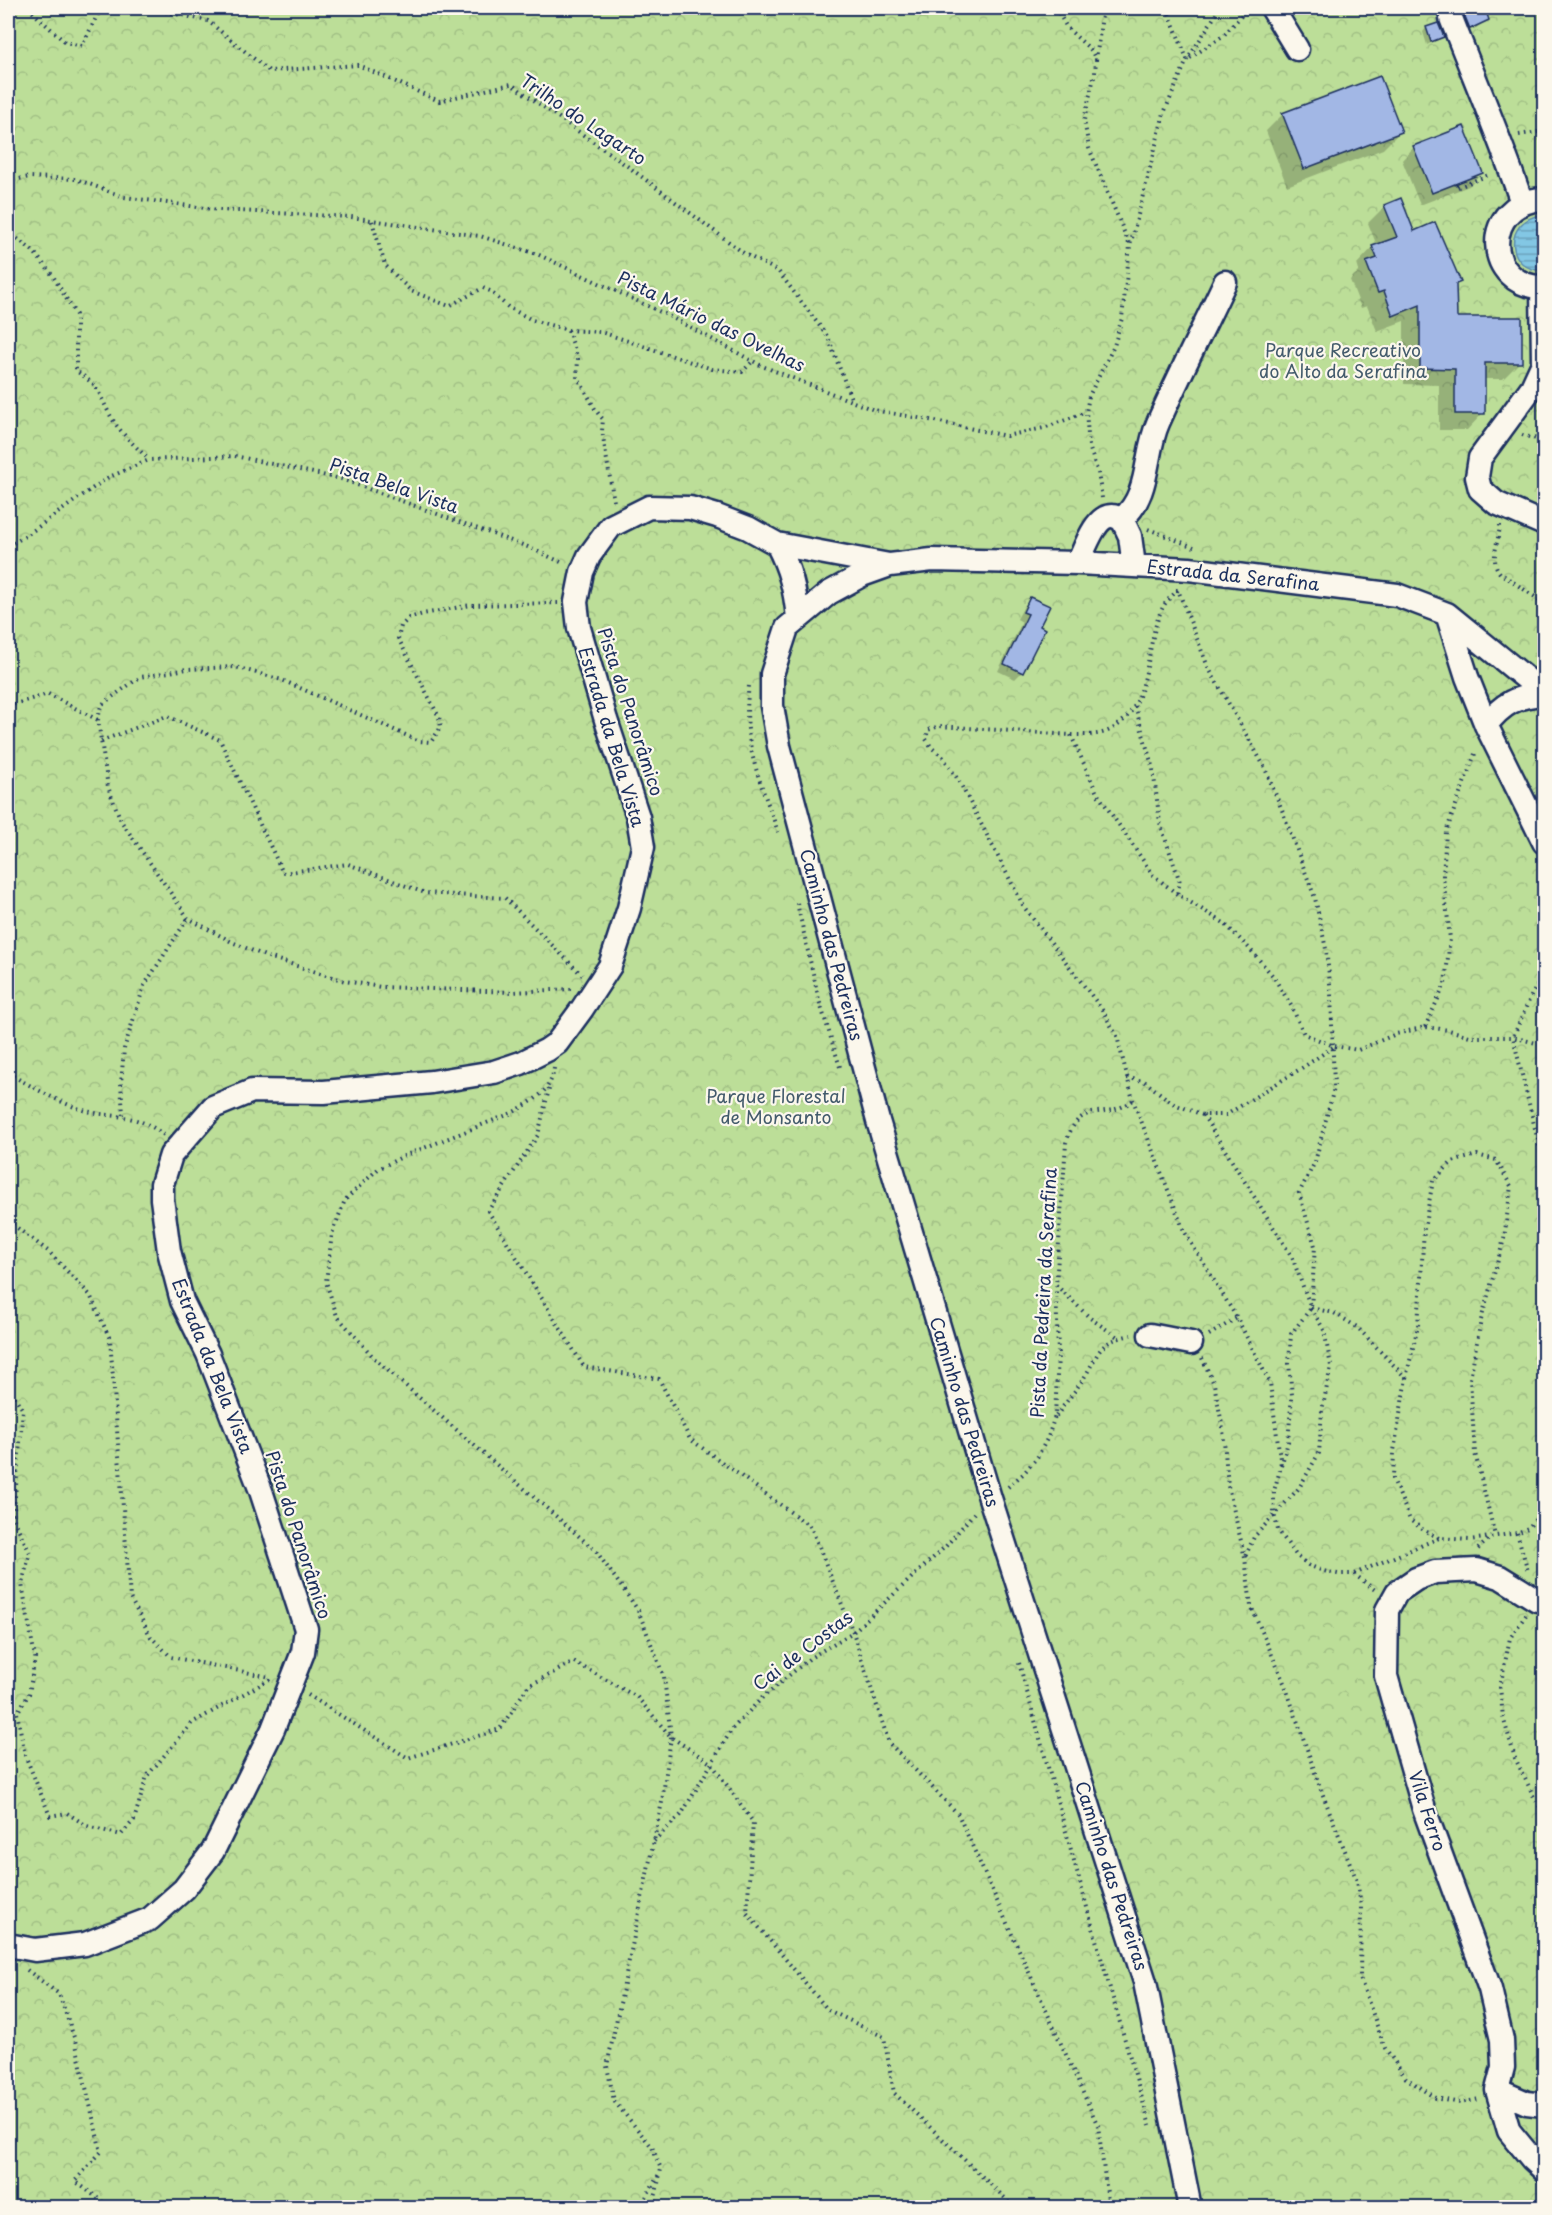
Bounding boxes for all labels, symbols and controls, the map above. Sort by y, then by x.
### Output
street label: Trilho do Lagarto [515,67,652,171]
street label: Pista Mário das Ovelhas [613,263,810,378]
park label: Parque Recreativo do Alto da Serafina [1259,336,1428,384]
street label: Pista Bela Vista [326,450,463,520]
street label: Estrada da Serafina [1145,552,1322,597]
street label: Pista do Panorâmico [591,624,671,799]
street label: Estrada da Bela Vista [572,643,653,831]
street label: Caminho das Pedreiras [794,846,871,1044]
park label: Parque Florestal de Monsanto [706,1082,846,1130]
street label: Pista da Pedreira da Serafina [1022,1167,1063,1419]
street label: Estrada da Bela Vista [166,1274,261,1458]
street label: Caminho das Pedreiras [924,1313,1007,1510]
street label: Pista do Panorâmico [259,1447,339,1622]
street label: Cai de Costas [746,1603,858,1696]
street label: Vila Ferro [1403,1767,1454,1854]
street label: Caminho das Pedreiras [1069,1777,1156,1974]

